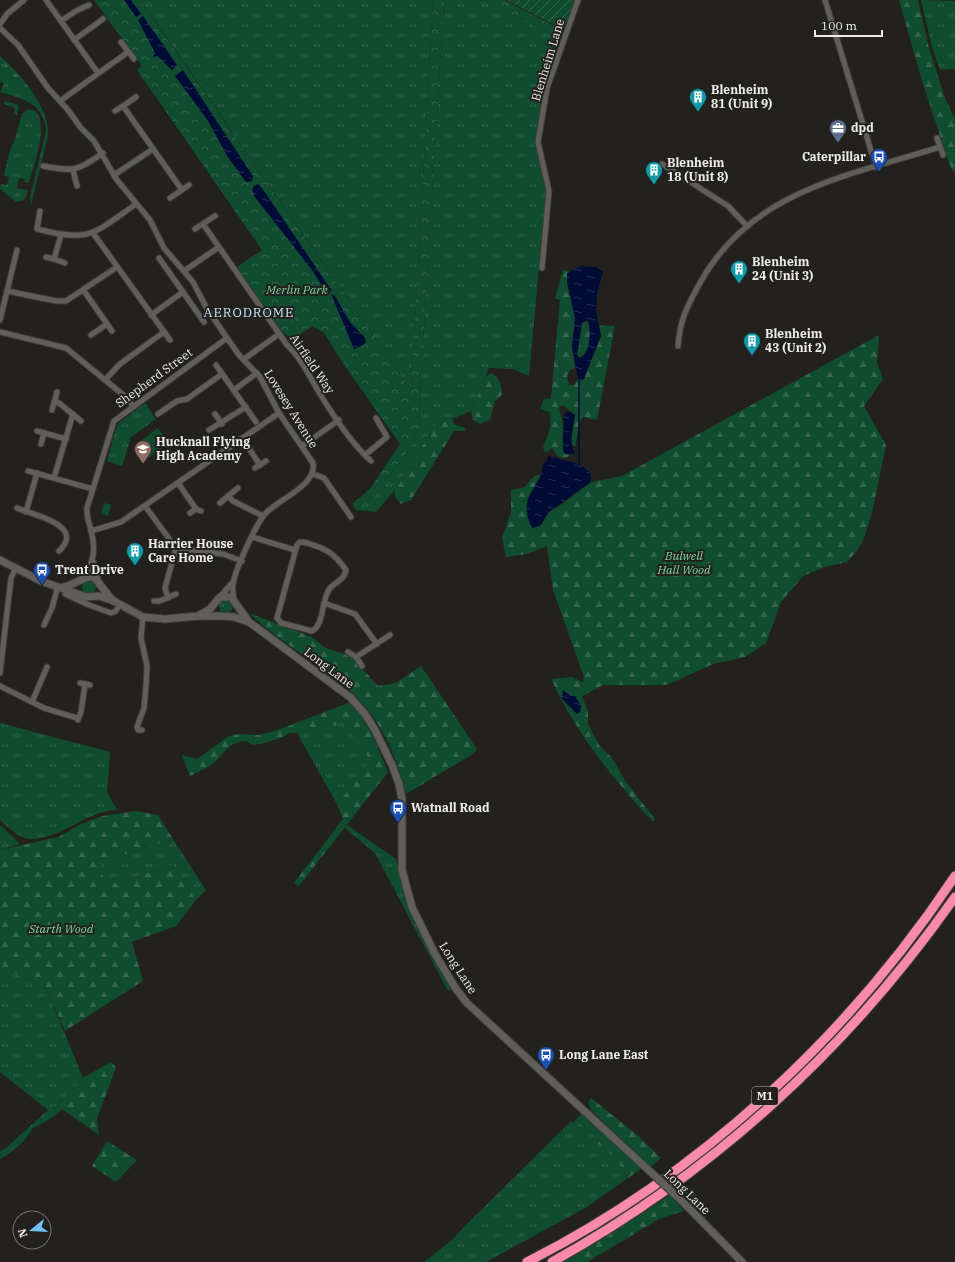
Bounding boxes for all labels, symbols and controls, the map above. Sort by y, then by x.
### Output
scale bar [815,12,882,38]
street label: Blenheim Lane [528,17,567,103]
text: 100 m [821,18,857,33]
place label: Blenheim 81 (Unit 9) [711,82,772,111]
building icon: Blenheim 81 (Unit 9) [688,87,708,112]
office icon: dpd [828,118,848,143]
place label: dpd [851,120,874,135]
bus stop icon: Caterpillar [869,147,889,172]
place label: Caterpillar [802,149,866,164]
place label: Blenheim 18 (Unit 8) [667,155,728,184]
building icon: Blenheim 18 (Unit 8) [644,160,664,185]
place label: Blenheim 24 (Unit 3) [752,254,813,283]
building icon: Blenheim 24 (Unit 3) [729,259,749,284]
park label: Merlin Park [265,282,328,297]
district label: AERODROME [204,304,294,321]
place label: Blenheim 43 (Unit 2) [765,326,826,355]
street label: Airfield Way [287,331,338,397]
building icon: Blenheim 43 (Unit 2) [742,331,762,356]
street label: Shepherd Street [112,345,195,411]
street label: Lovesey Avenue [261,367,322,451]
place label: Hucknall Flying High Academy [156,434,250,463]
school or university icon: Hucknall Flying High Academy [133,439,153,464]
place label: Harrier House Care Home [148,536,234,565]
building icon: Harrier House Care Home [125,541,145,566]
park label: Bulwell Hall Wood [656,548,711,577]
bus stop icon: Trent Drive [32,560,52,585]
place label: Trent Drive [55,562,124,577]
street label: Long Lane [301,644,357,691]
bus stop icon: Watnall Road [388,798,408,823]
place label: Watnall Road [411,800,490,815]
park label: Starth Wood [28,921,94,936]
street label: Long Lane [436,939,481,996]
bus stop icon: Long Lane East [536,1045,556,1070]
place label: Long Lane East [559,1047,649,1062]
road number: M1 [752,1087,778,1105]
street label: Long Lane [661,1166,714,1217]
north arrow [12,1210,52,1250]
text: N [14,1227,30,1239]

